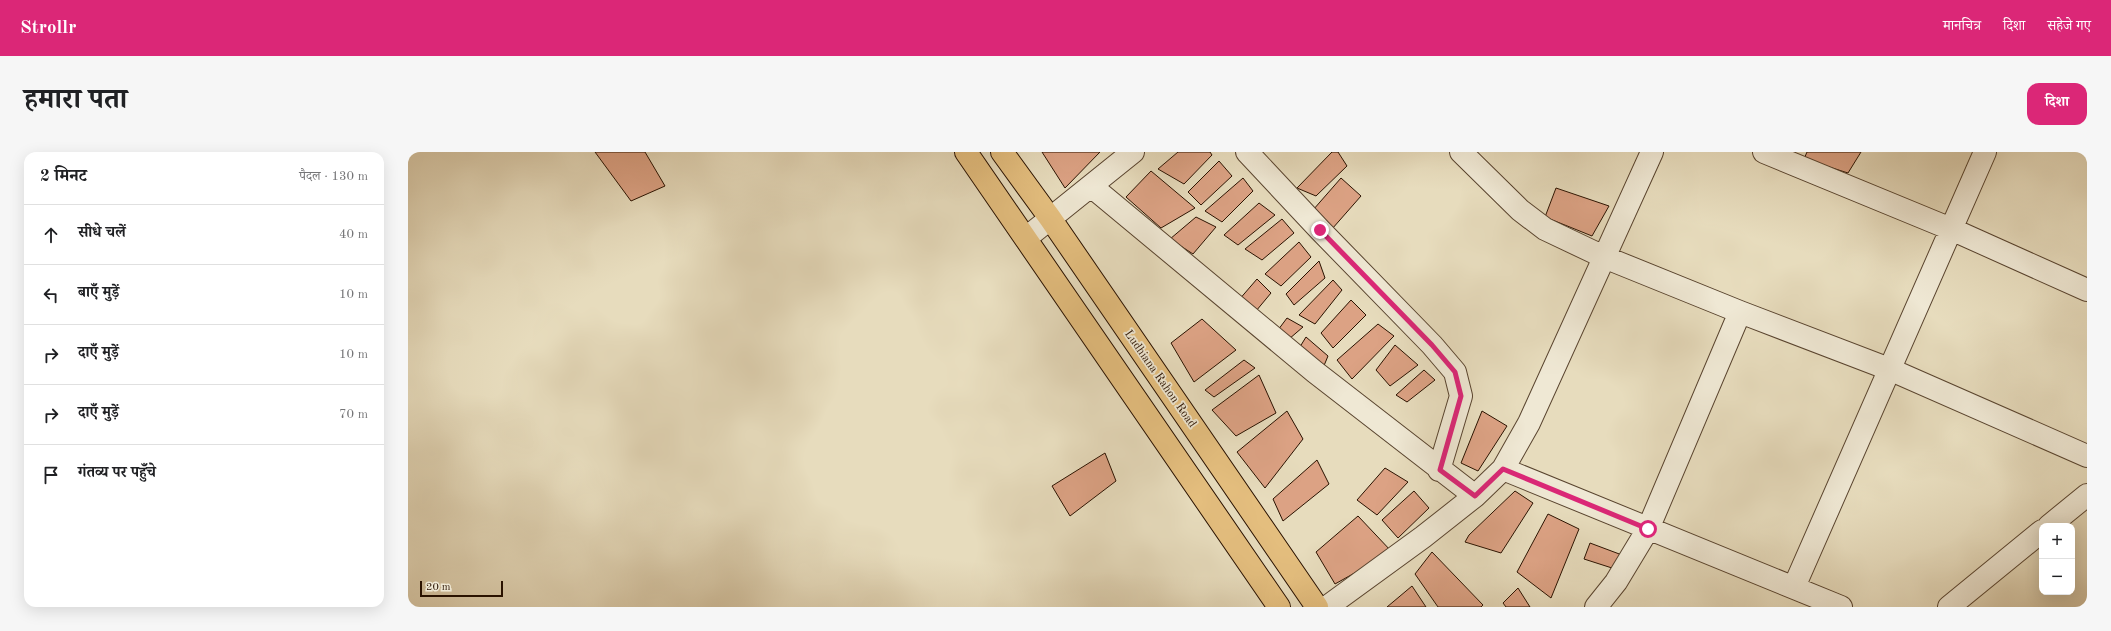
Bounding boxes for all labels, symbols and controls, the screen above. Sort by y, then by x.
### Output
text: Strollr [20,19,76,38]
text: मानचित्र [1943,19,1981,33]
text: दिशा [2003,19,2025,33]
text: सहेजे गए [2047,19,2091,33]
button: दिशा [2027,83,2087,125]
text: हमारा पता [24,87,127,115]
text: 2 मिनट [40,168,87,185]
text: पैदल · 130 m [299,170,368,183]
route end [1311,221,1329,239]
icon: ahead [40,224,62,246]
text: सीधे चलें [78,226,126,241]
text: 40 m [339,228,368,241]
icon: left [40,284,62,306]
text: बाएँ मुड़ें [78,286,119,301]
text: 10 m [339,288,368,301]
street label: Ludhiana Rahon Road [1122,328,1198,430]
icon: right [40,344,62,366]
text: दाएँ मुड़ें [78,346,119,361]
text: 10 m [339,348,368,361]
icon: right [40,404,62,426]
text: दाएँ मुड़ें [78,406,119,421]
text: 70 m [339,408,368,421]
icon: arrive [40,464,62,486]
text: गंतव्य पर पहुँचे [78,466,156,481]
route start [1639,520,1657,538]
map controls [2039,523,2075,595]
button: + [2039,523,2075,559]
button: − [2039,559,2075,595]
scale bar [420,579,503,598]
text: 20 m [426,582,451,593]

